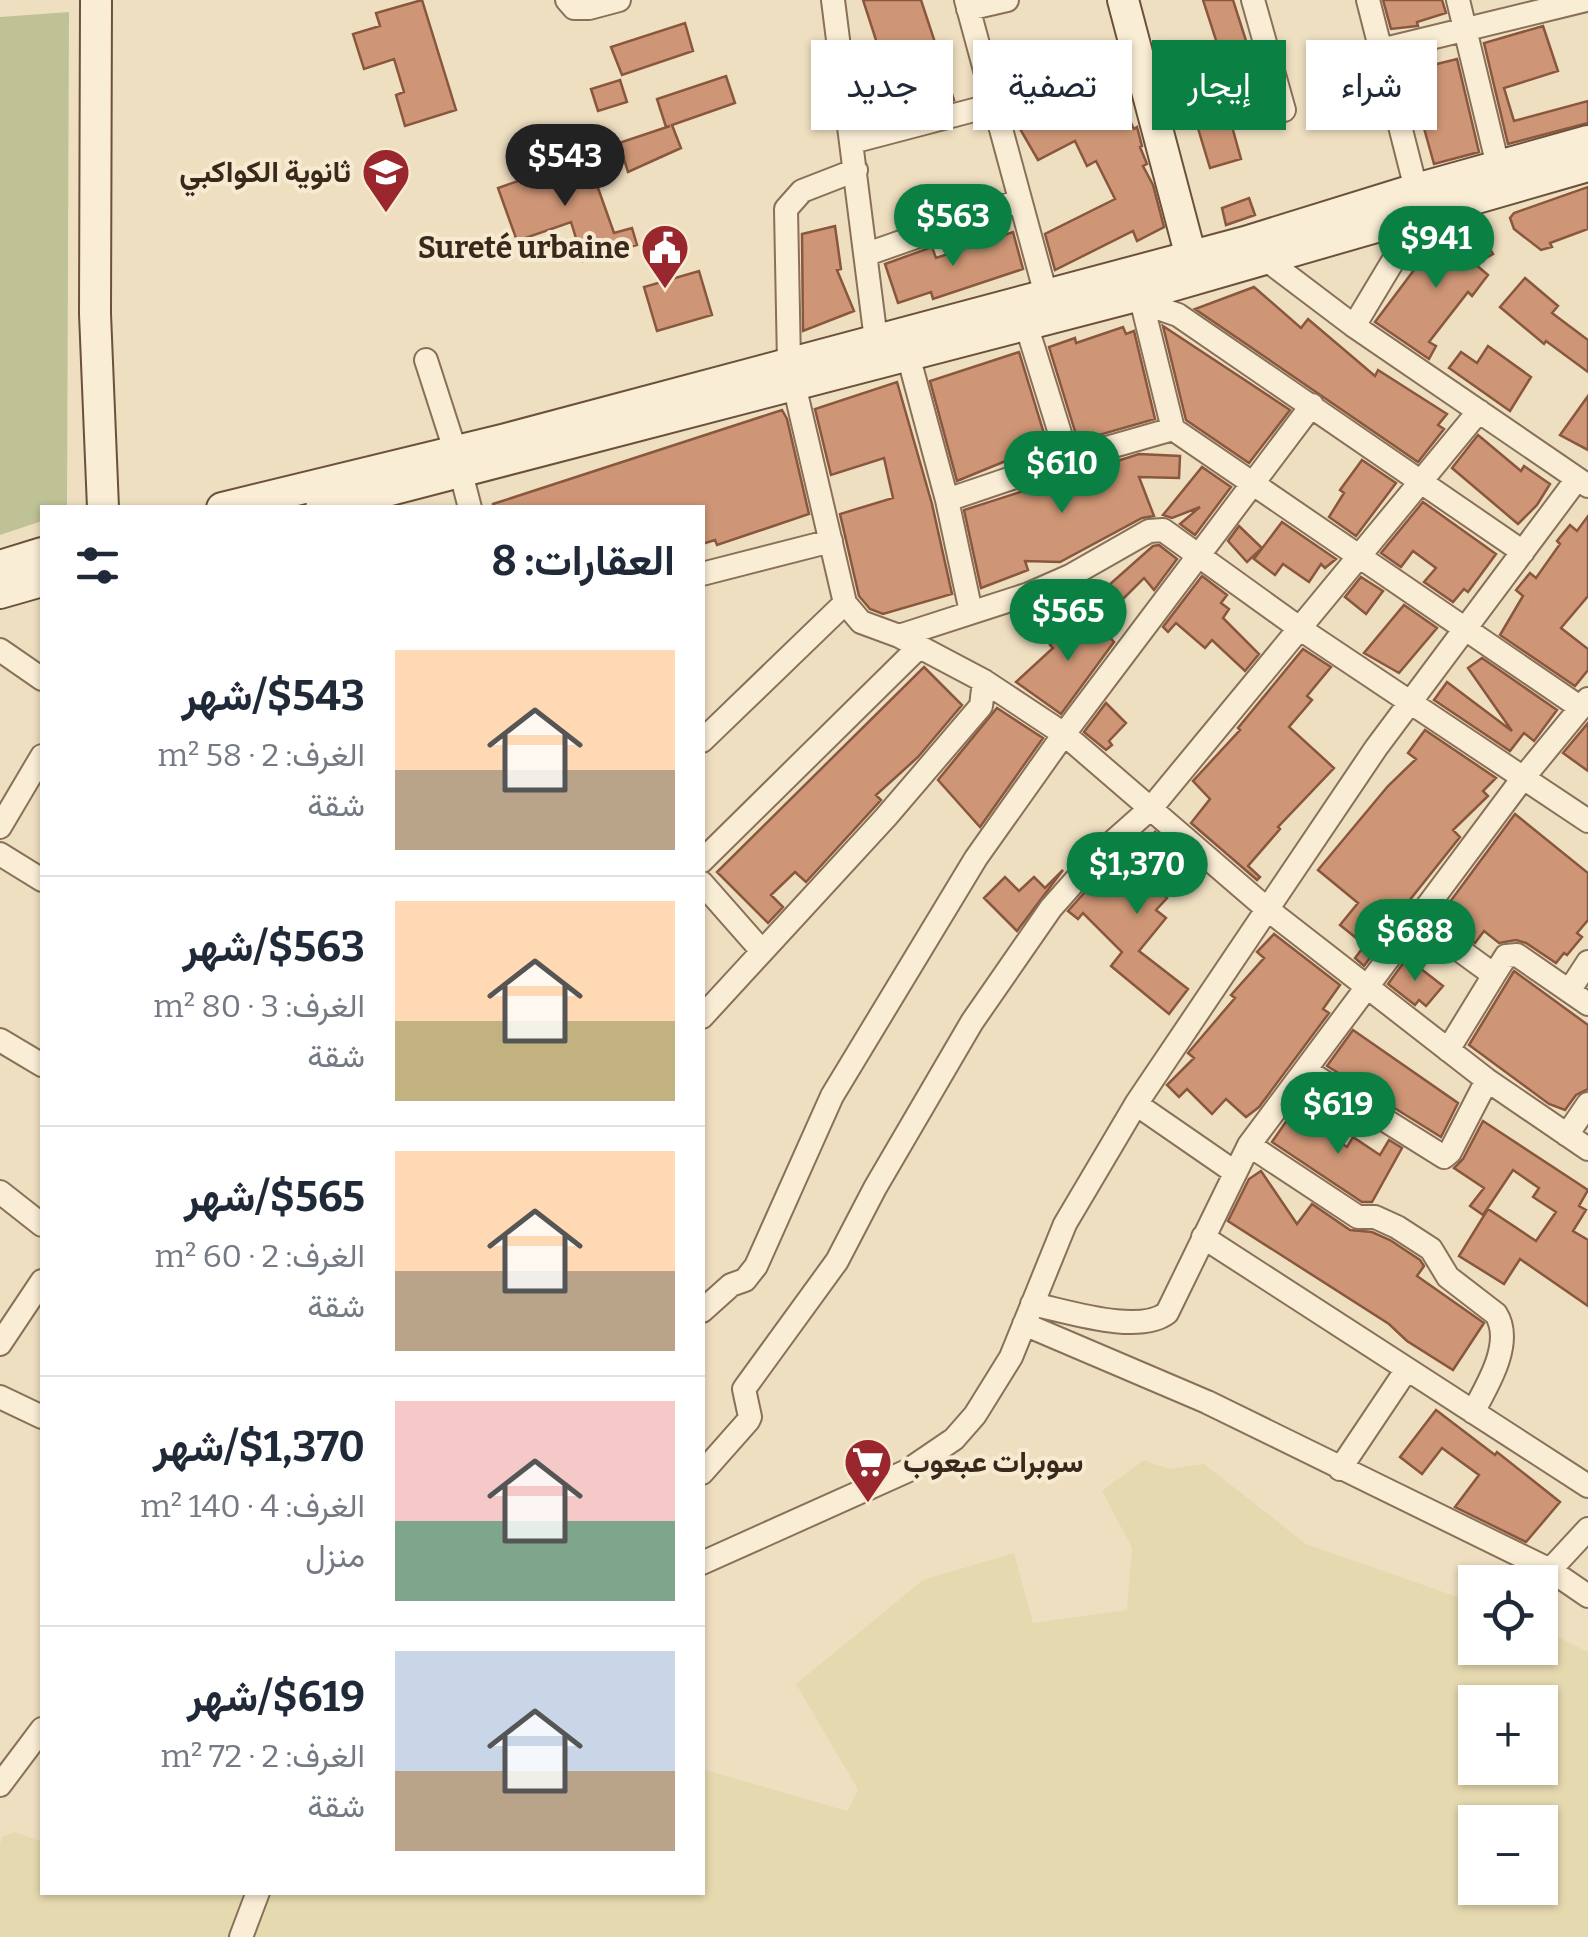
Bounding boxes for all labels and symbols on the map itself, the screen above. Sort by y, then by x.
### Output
pin: $543 [506,124,624,209]
school or university icon: ثانوية الكواكبي [360,146,412,214]
place label: ثانوية الكواكبي [179,154,351,197]
pin: $563 [894,184,1012,269]
pin: $941 [1377,206,1495,291]
public building icon: Sureté urbaine [639,222,691,290]
place label: Sureté urbaine [418,230,630,266]
pin: $610 [1003,431,1121,516]
pin: $565 [1009,579,1127,664]
pin: $1,370 [1056,832,1218,917]
pin: $688 [1356,899,1474,984]
pin: $619 [1279,1072,1397,1157]
supermarket icon: سوبرات عبعوب [842,1436,894,1504]
place label: سوبرات عبعوب [903,1444,1083,1480]

